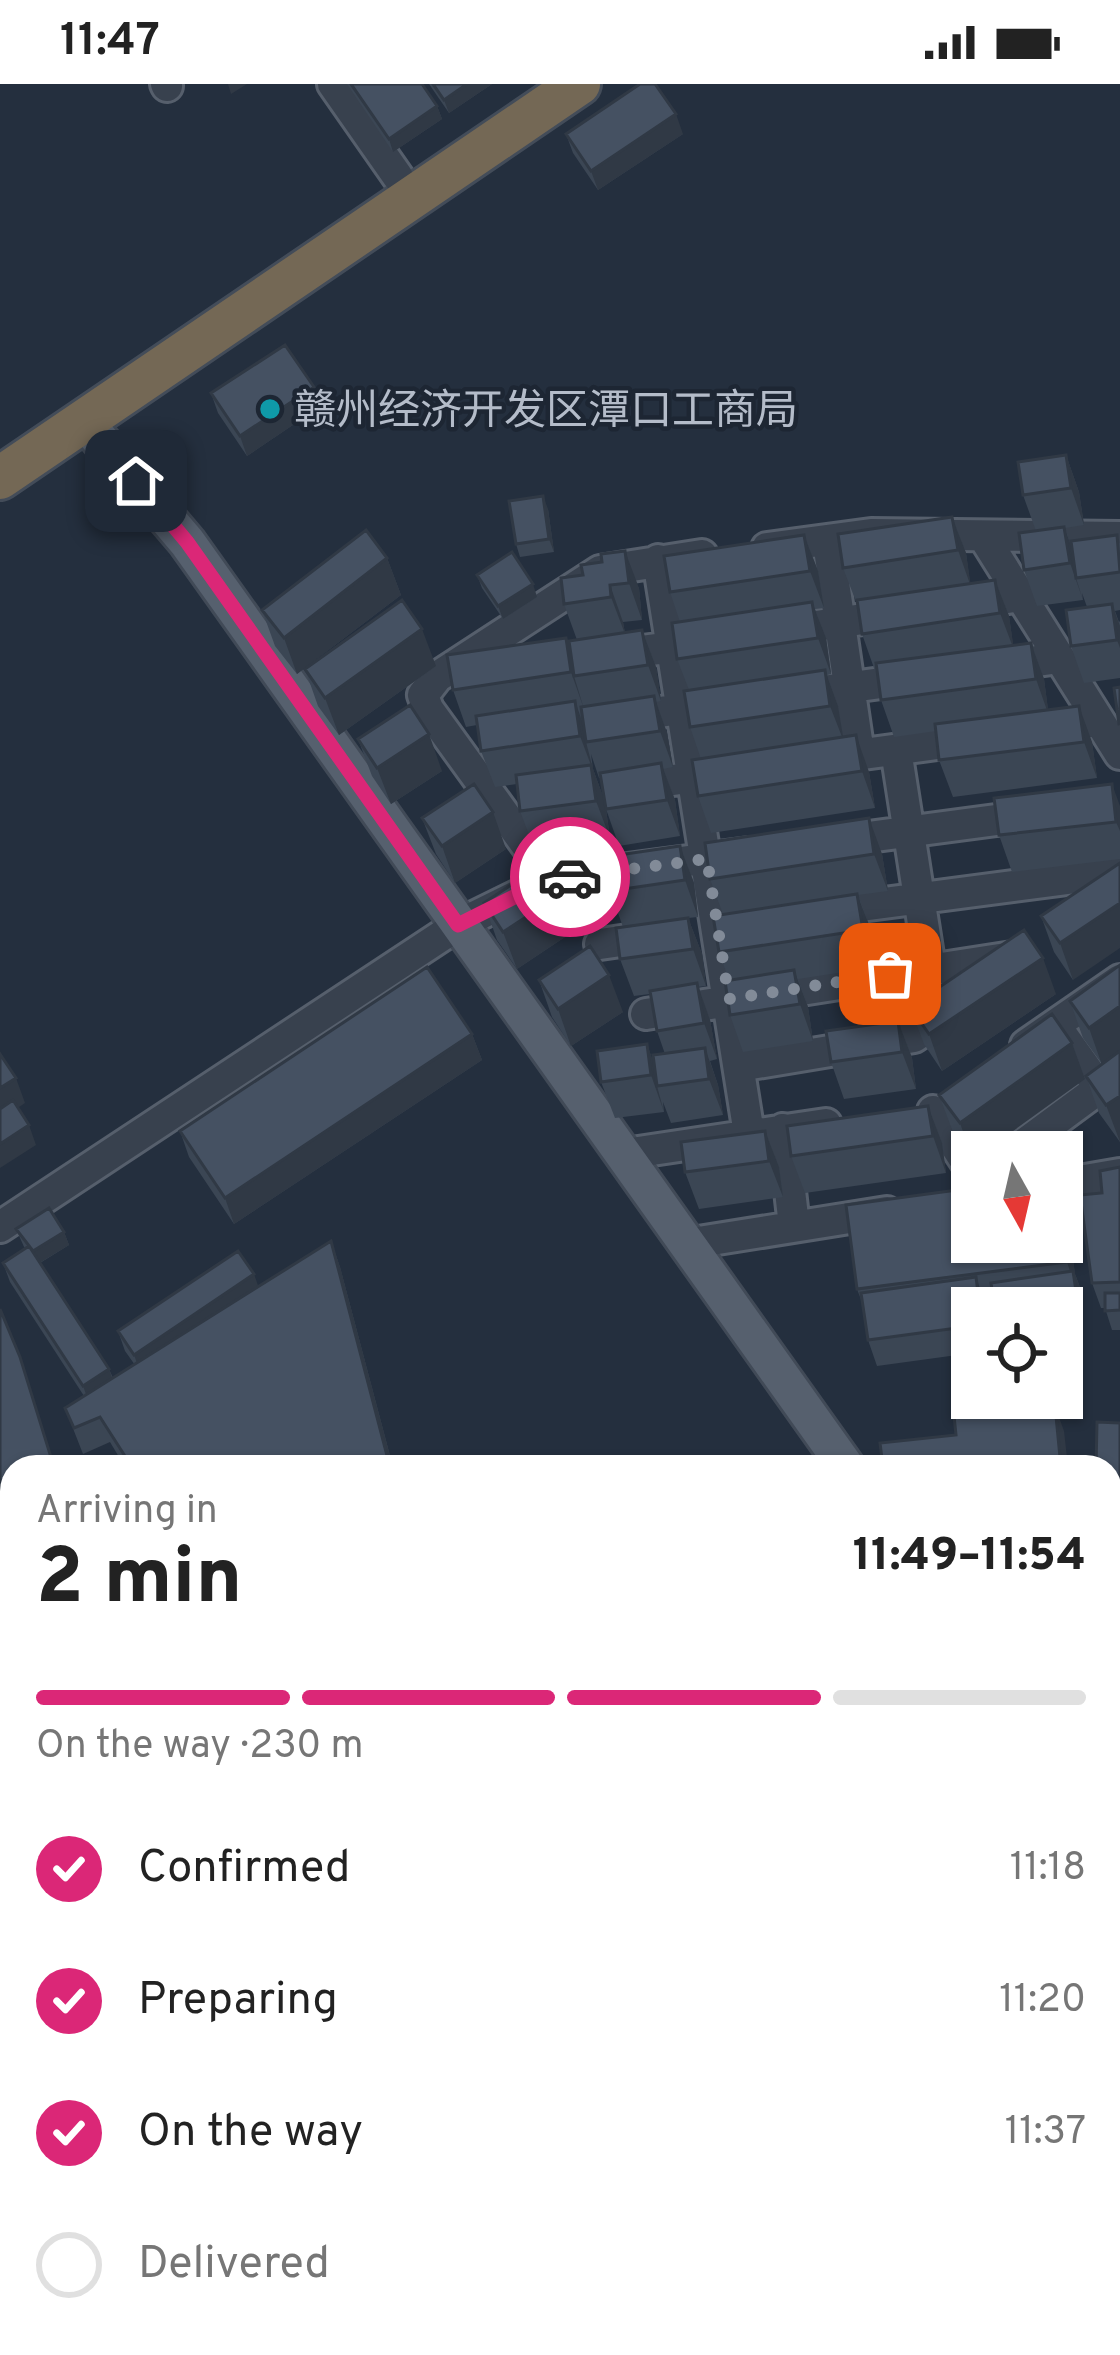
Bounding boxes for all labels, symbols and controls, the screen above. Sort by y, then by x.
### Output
text: 11:47 [60,14,160,71]
place label: 赣州经济开发区潭口工商局 [294,387,798,440]
marker: 赣州经济开发区潭口工商局 [257,396,283,422]
pin [85,430,187,532]
icon: home [103,448,169,514]
courier [510,817,630,937]
icon: car [537,844,603,910]
pin [839,923,941,1025]
icon: bag [857,941,923,1007]
north arrow [951,1131,1083,1263]
map controls [951,1131,1083,1419]
button: locate [951,1287,1083,1419]
text: Arriving in [36,1488,218,1537]
text: 11:49–11:54 [853,1529,1086,1586]
text: 2 min [36,1532,242,1631]
text: On the way · 230 m [36,1723,363,1772]
icon: check [36,1836,102,1902]
text: Confirmed [138,1841,350,1898]
text: 11:18 [1010,1845,1086,1894]
icon: check [36,1968,102,2034]
text: Preparing [138,1973,338,2030]
text: 11:20 [999,1977,1086,2026]
icon: check [36,2100,102,2166]
text: On the way [138,2105,363,2162]
text: 11:37 [1005,2109,1086,2158]
text: Delivered [138,2237,330,2294]

